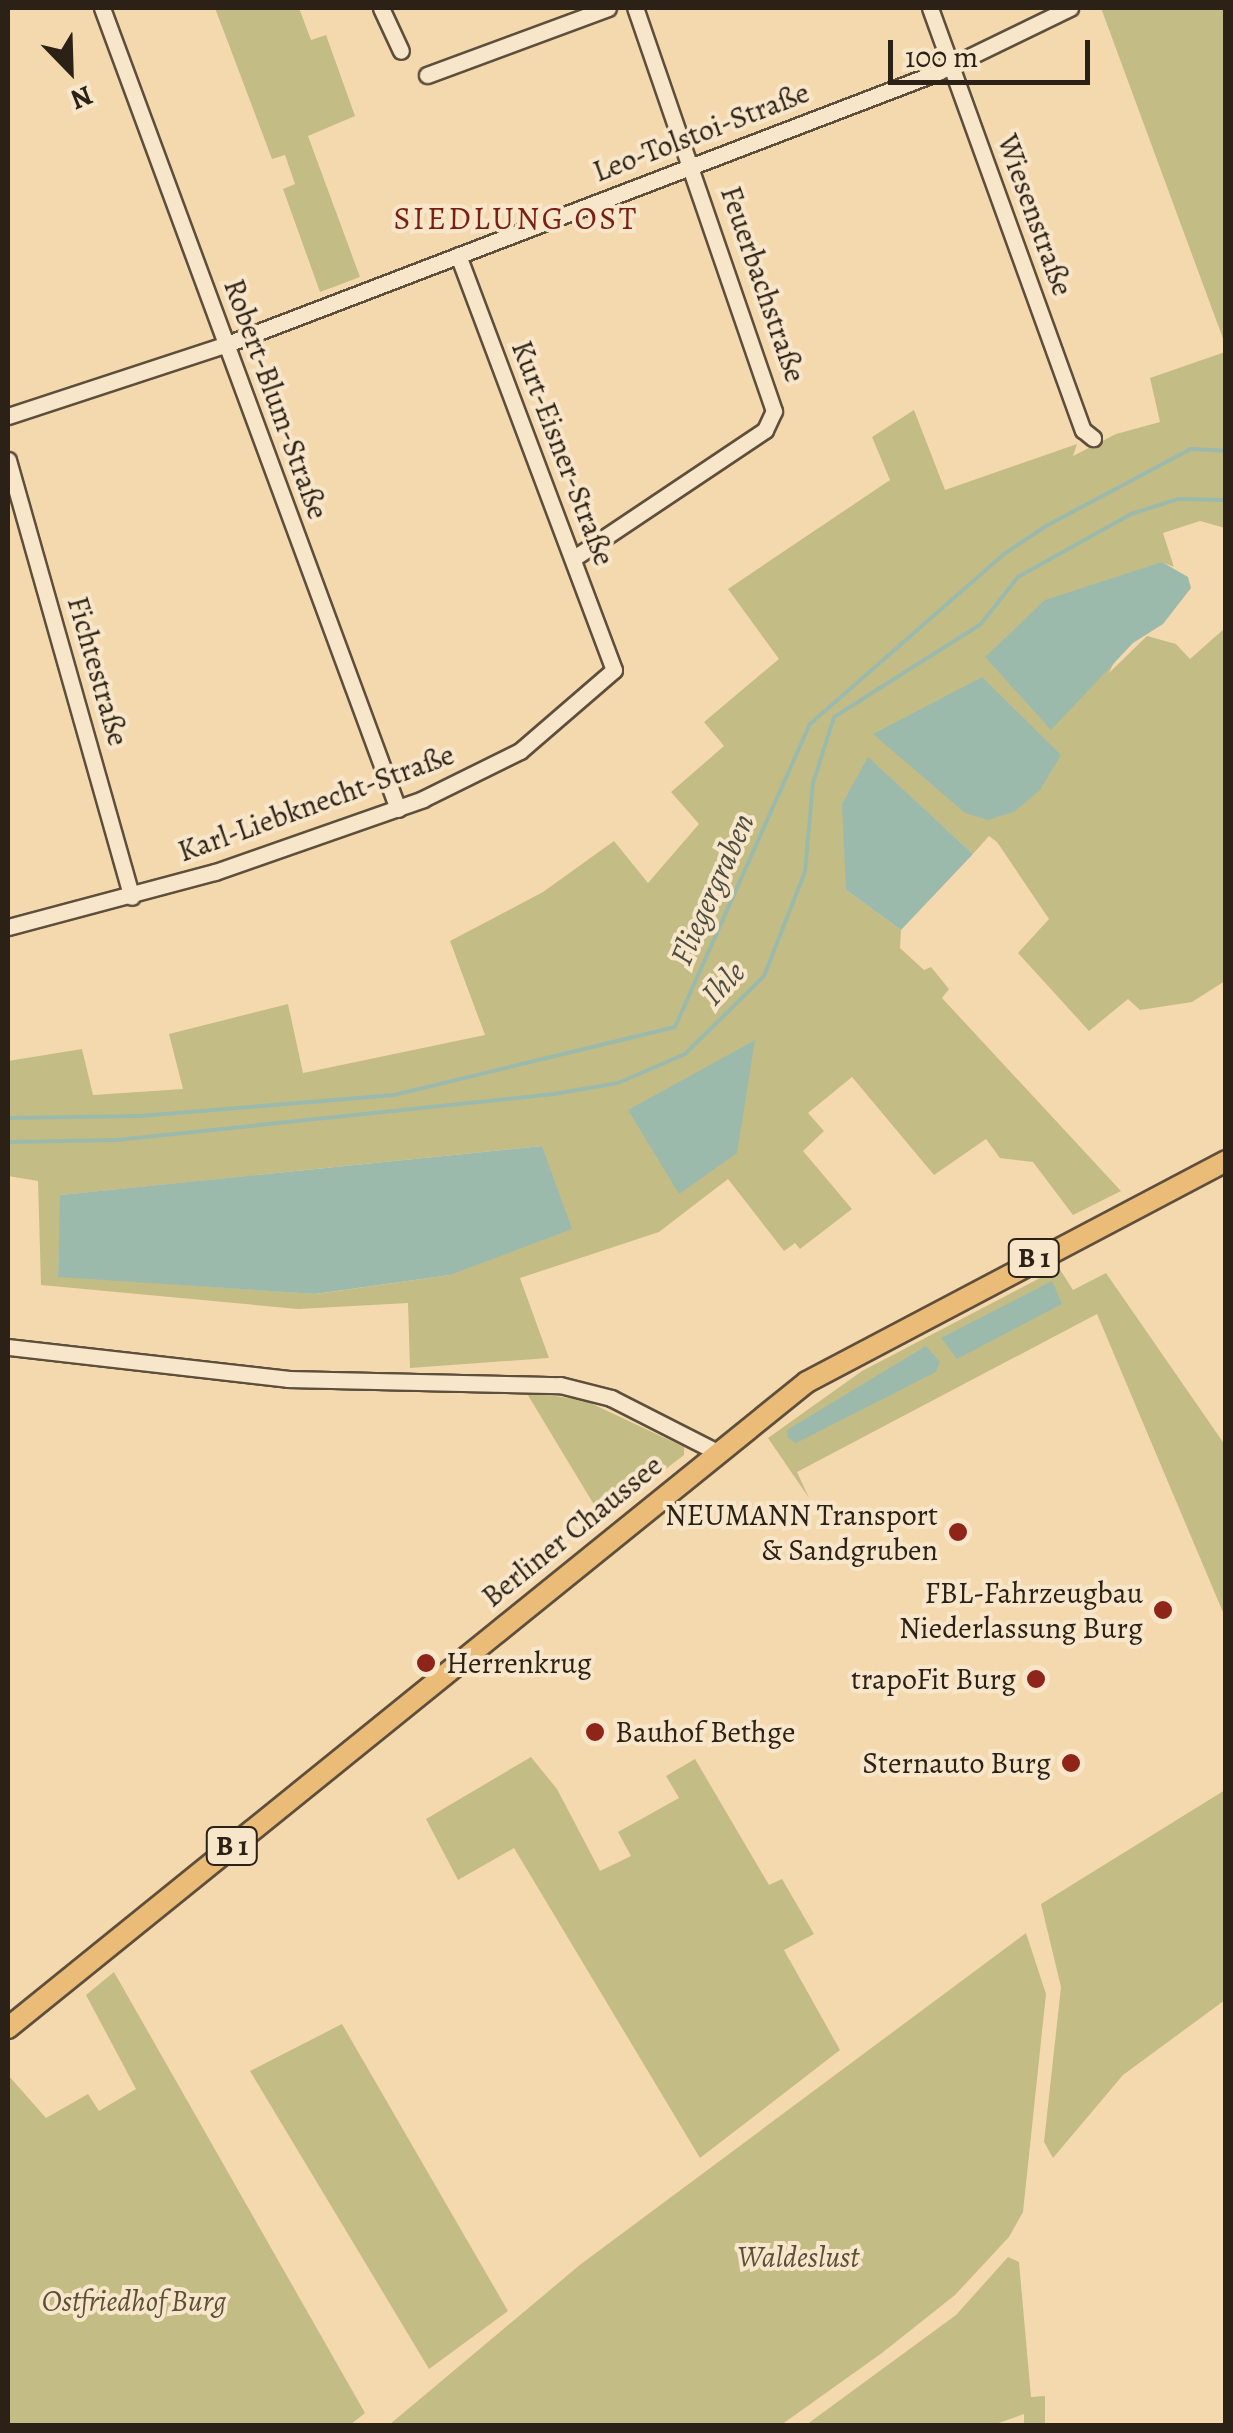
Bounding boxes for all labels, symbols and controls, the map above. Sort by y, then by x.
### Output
north arrow [20,20,120,120]
scale bar [893,20,1096,82]
text: 100 m [905,37,978,77]
street label: Leo-Tolstoi-Straße [588,74,814,190]
text: N [65,76,99,119]
street label: Wiesenstraße [989,129,1081,301]
street label: Feuerbachstraße [713,181,813,387]
district label: SIEDLUNG OST [393,199,639,237]
street label: Robert-Blum-Straße [216,274,336,524]
street label: Kurt-Eisner-Straße [504,335,622,571]
street label: Fichtestraße [60,592,136,750]
street label: Karl-Liebknecht-Straße [173,736,459,870]
water label: Fliegergraben [662,807,762,971]
water label: Ihle [693,953,753,1013]
road number: B 1 [1006,1235,1062,1281]
street label: Berliner Chaussee [475,1447,669,1615]
place label: NEUMANN Transport & Sandgruben [665,1497,938,1568]
marker: NEUMANN Transport & Sandgruben [947,1521,969,1543]
place label: FBL-Fahrzeugbau Niederlassung Burg [899,1575,1143,1646]
marker: FBL-Fahrzeugbau Niederlassung Burg [1152,1599,1174,1621]
place label: Herrenkrug [446,1645,592,1681]
marker: Herrenkrug [415,1652,437,1674]
place label: trapoFit Burg [851,1661,1016,1697]
marker: trapoFit Burg [1025,1668,1047,1690]
place label: Bauhof Bethge [615,1714,795,1750]
marker: Bauhof Bethge [584,1721,606,1743]
place label: Sternauto Burg [862,1745,1051,1781]
marker: Sternauto Burg [1060,1752,1082,1774]
road number: B 1 [204,1823,260,1869]
park label: Waldeslust [737,2239,859,2275]
park label: Ostfriedhof Burg [42,2283,226,2319]

